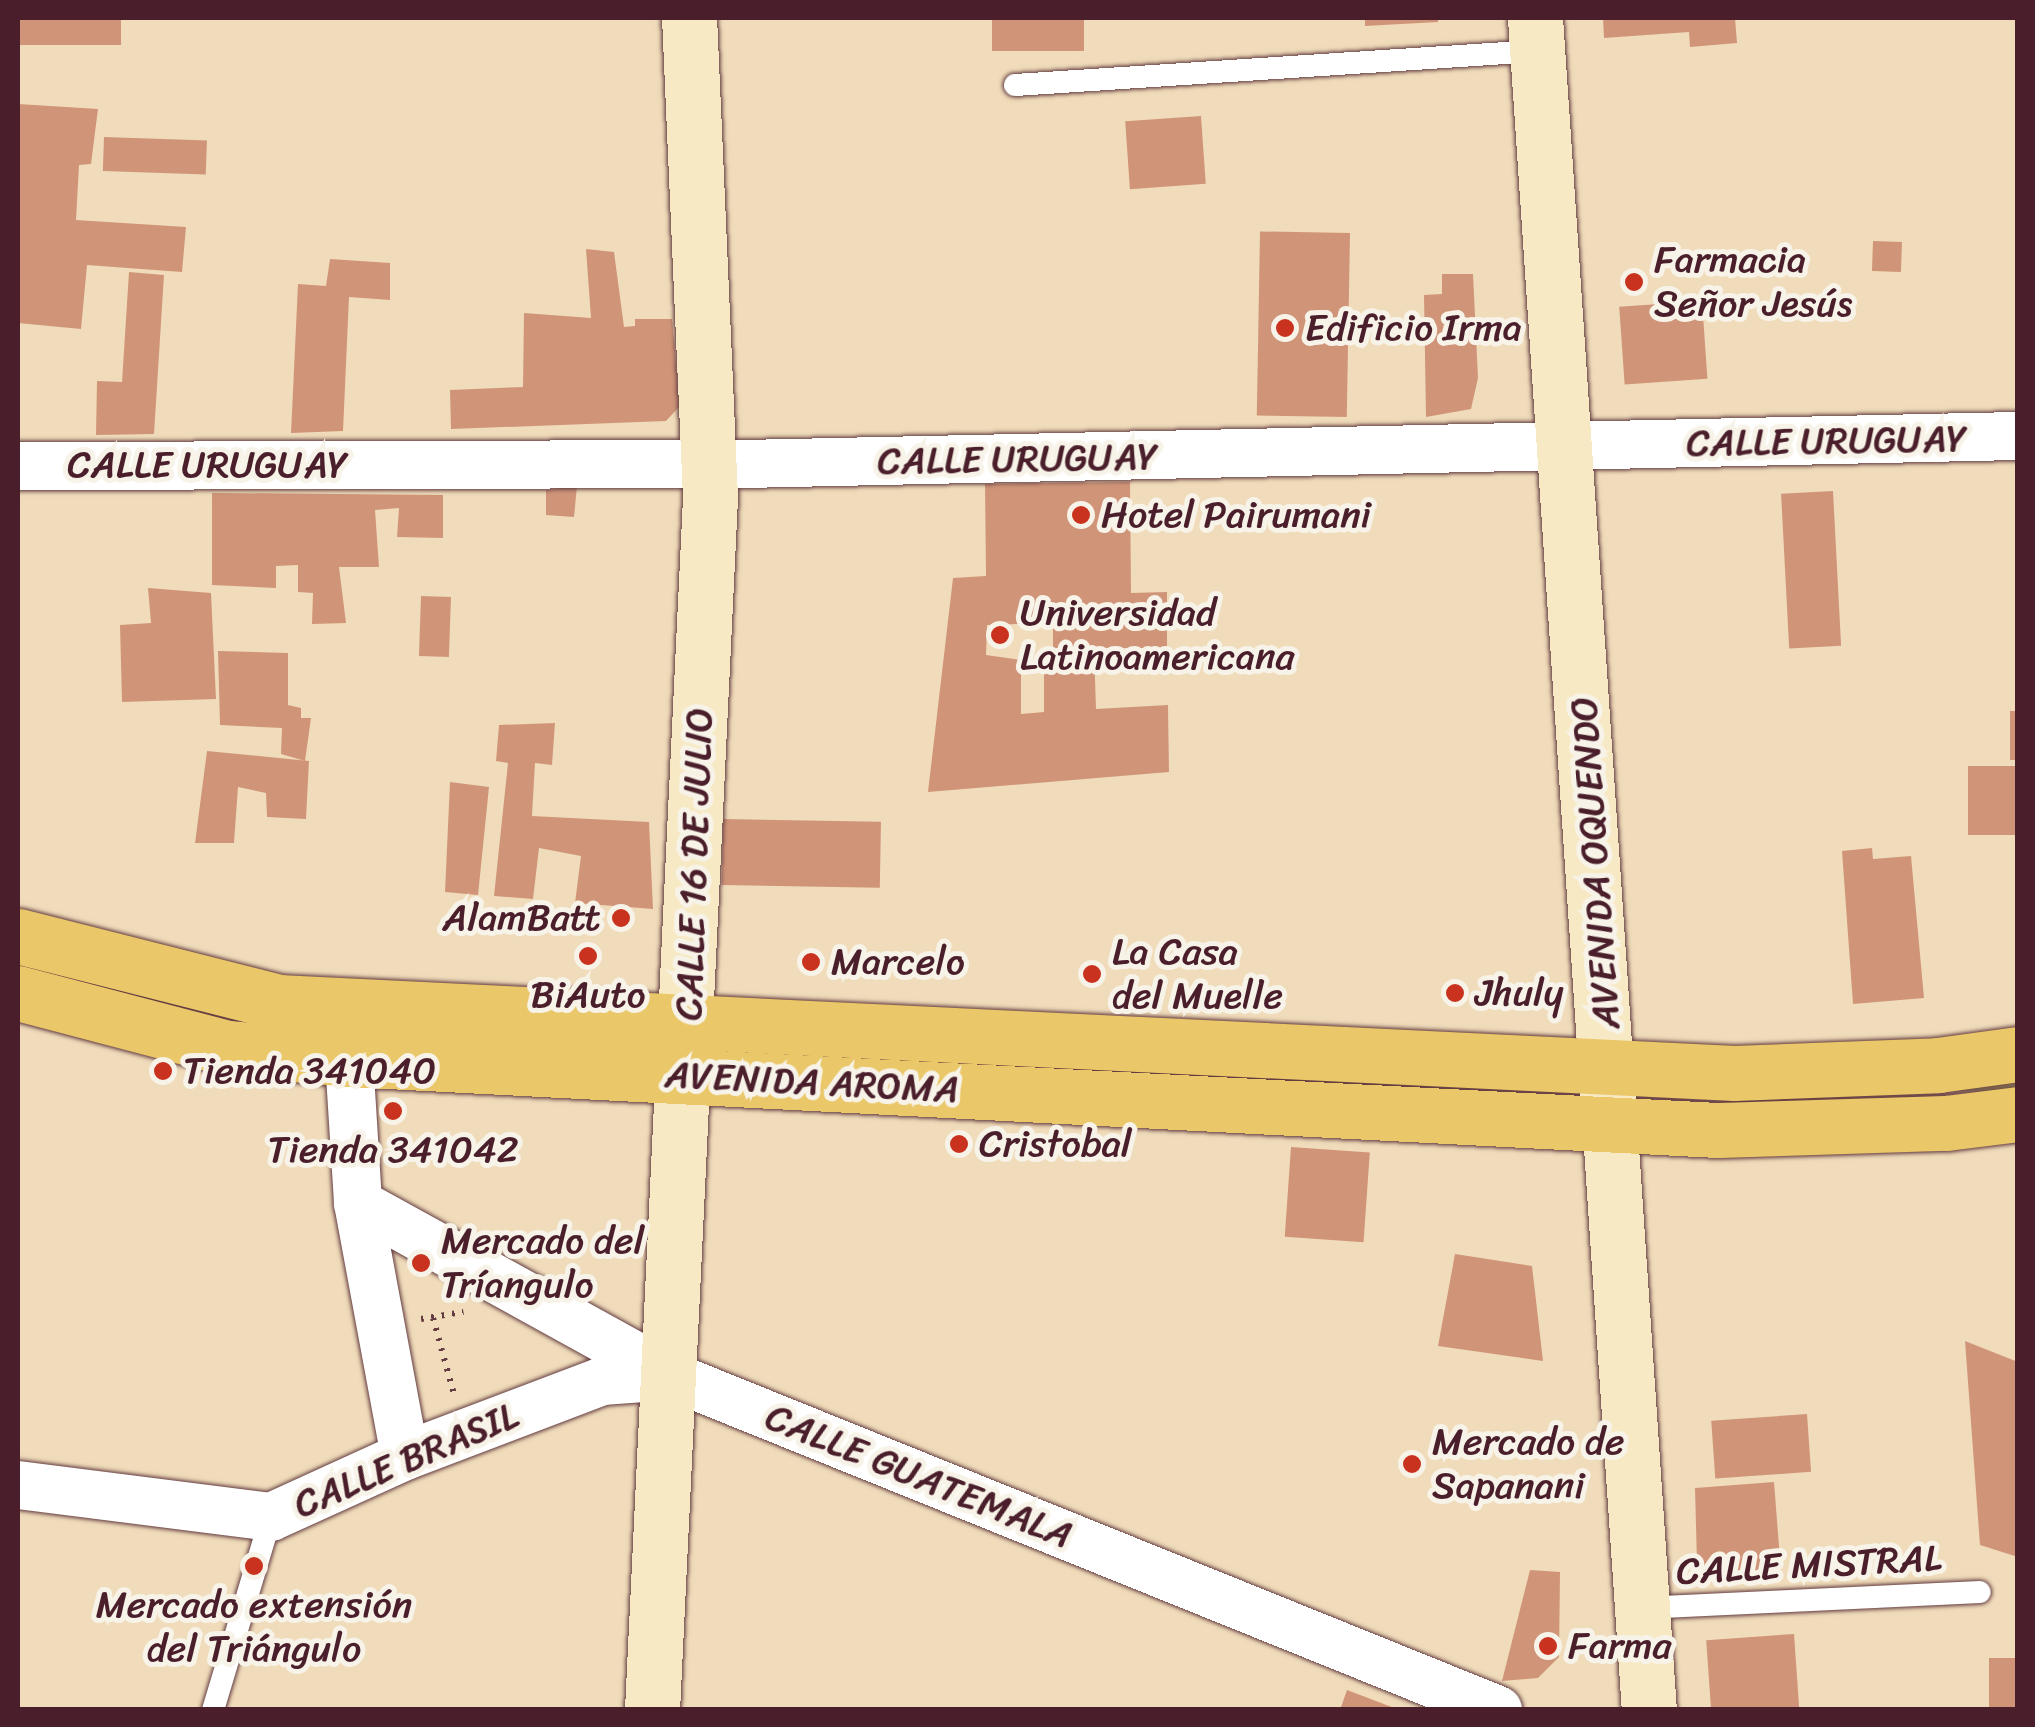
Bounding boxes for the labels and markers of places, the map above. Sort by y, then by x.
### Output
place label: Farmacia Señor Jesús [1654,237,1855,326]
marker: Farmacia Señor Jesús [1623,271,1645,293]
place label: Edificio Irma [1305,305,1522,351]
marker: Edificio Irma [1274,317,1296,339]
place label: Hotel Pairumani [1101,492,1372,538]
marker: Hotel Pairumani [1070,504,1092,526]
place label: Universidad Latinoamericana [1020,590,1295,679]
marker: Universidad Latinoamericana [989,624,1011,646]
place label: AlamBatt [443,895,601,941]
marker: AlamBatt [610,907,632,929]
place label: La Casa del Muelle [1112,929,1283,1018]
place label: Marcelo [831,939,965,985]
marker: BiAuto [577,945,599,967]
marker: Marcelo [800,951,822,973]
marker: La Casa del Muelle [1081,963,1103,985]
place label: Jhuly [1475,970,1563,1016]
place label: BiAuto [530,972,646,1018]
marker: Jhuly [1444,982,1466,1004]
place label: Tienda 341040 [183,1048,436,1094]
marker: Tienda 341040 [152,1060,174,1082]
marker: Tienda 341042 [382,1100,404,1122]
place label: Cristobal [979,1121,1132,1167]
place label: Tienda 341042 [267,1127,519,1173]
marker: Cristobal [948,1133,970,1155]
place label: Mercado del Tríangulo [441,1218,644,1308]
marker: Mercado del Tríangulo [410,1252,432,1274]
place label: Mercado de Sapanani [1432,1419,1624,1508]
marker: Mercado de Sapanani [1401,1453,1423,1475]
marker: Mercado extensión del Triángulo [243,1555,265,1577]
place label: Mercado extensión del Triángulo [96,1582,412,1672]
place label: Farma [1568,1623,1672,1669]
marker: Farma [1537,1635,1559,1657]

